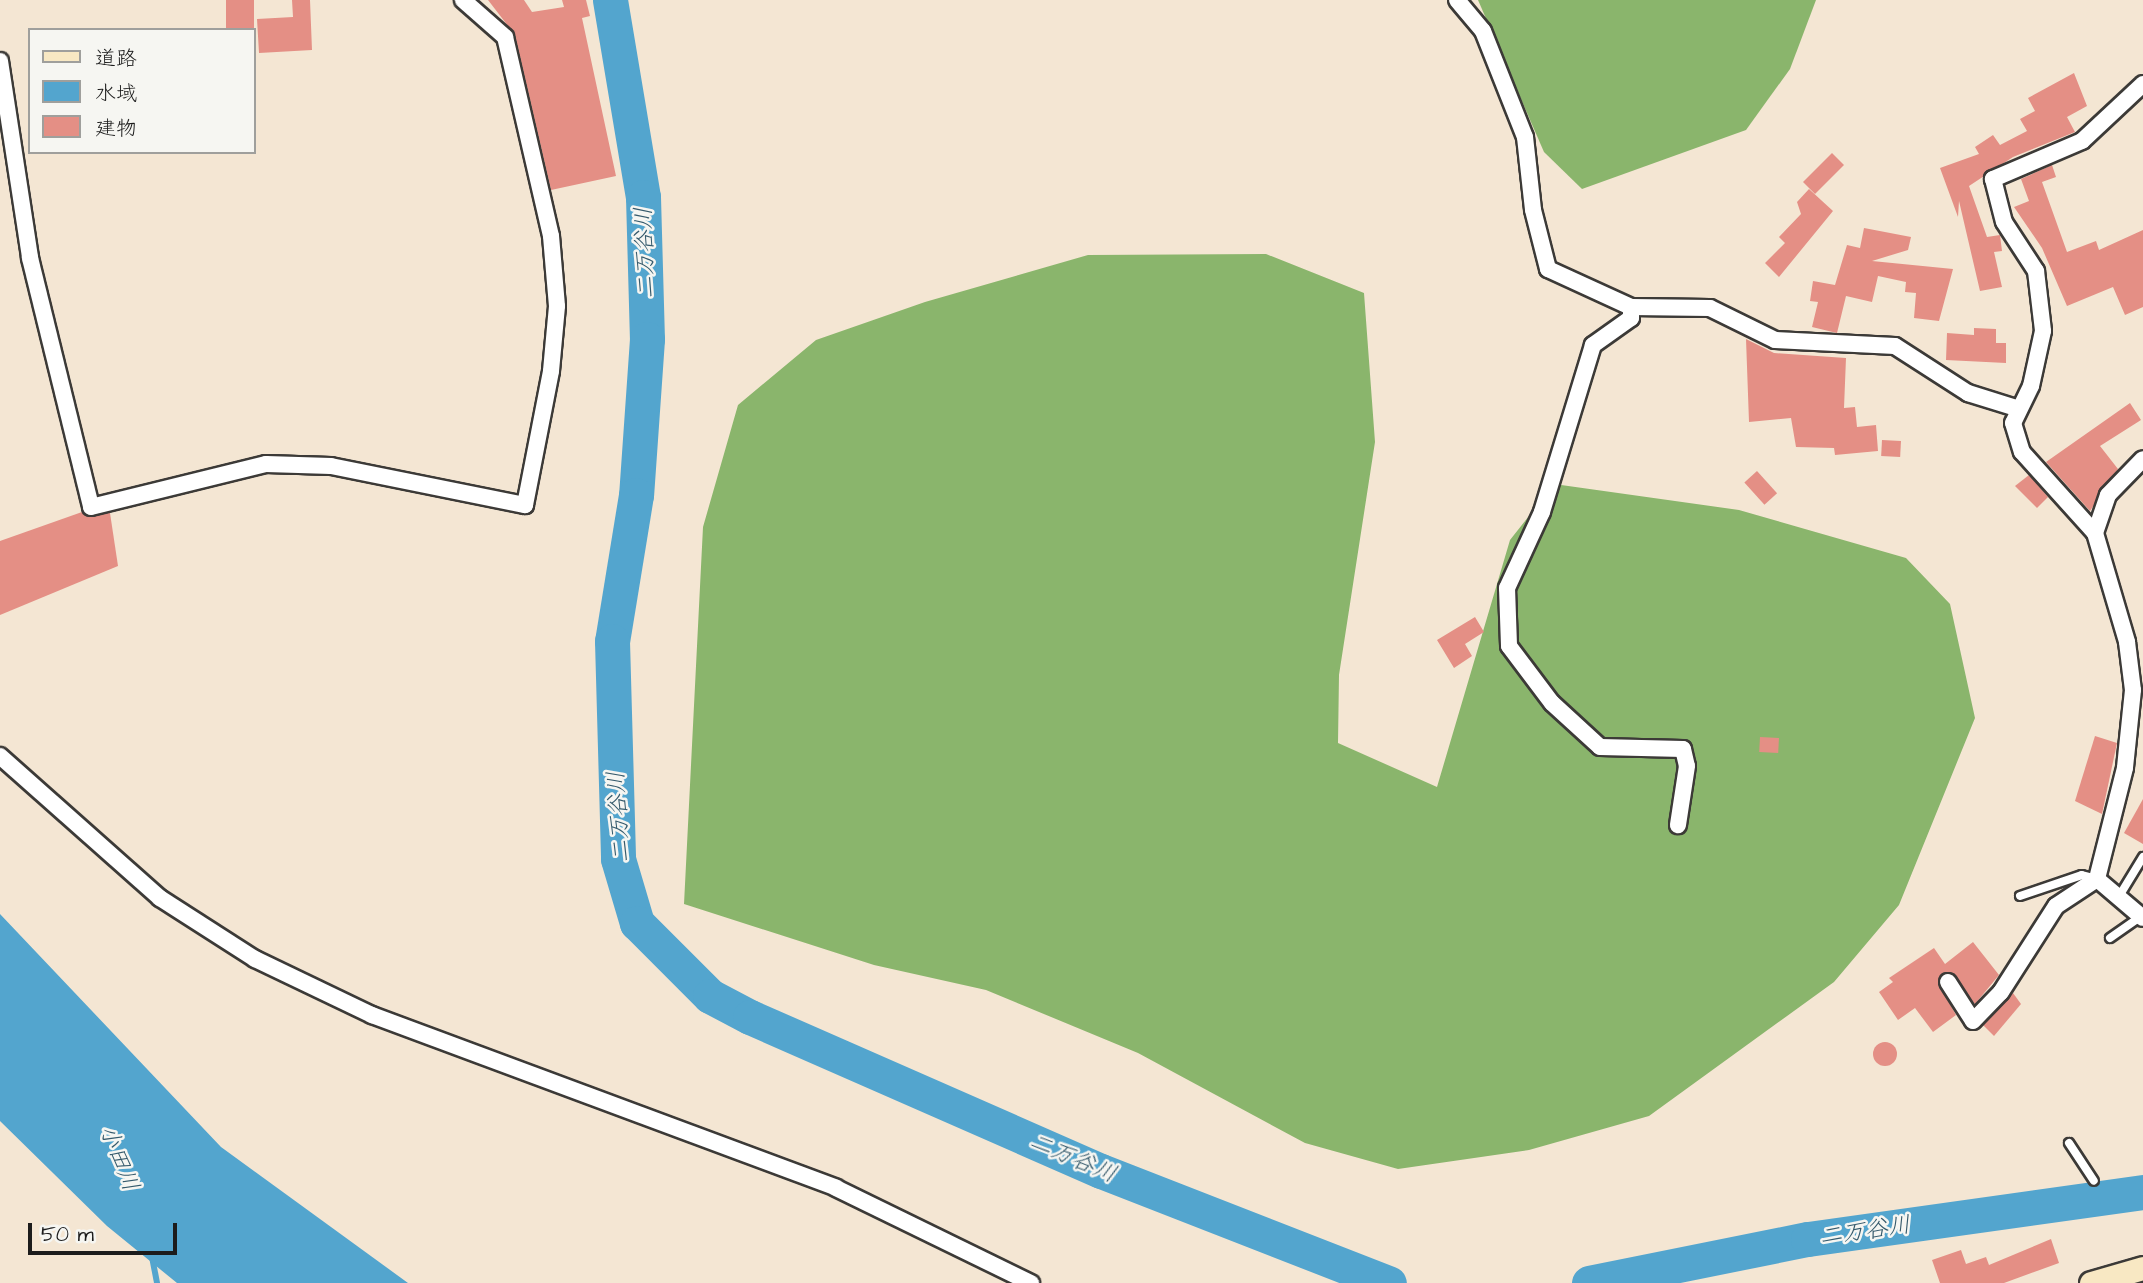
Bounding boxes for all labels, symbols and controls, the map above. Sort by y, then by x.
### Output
legend [28,28,256,154]
text: 道路 [95,44,137,73]
text: 水域 [95,79,137,108]
text: 建物 [95,114,137,143]
water label: 二万谷川 [630,207,660,299]
water label: 二万谷川 [602,770,636,864]
water label: 小田川 [93,1121,145,1195]
water label: 二万谷川 [1025,1127,1121,1189]
scale bar [32,1210,180,1254]
water label: 二万谷川 [1818,1211,1912,1251]
text: 50 m [41,1220,94,1249]

